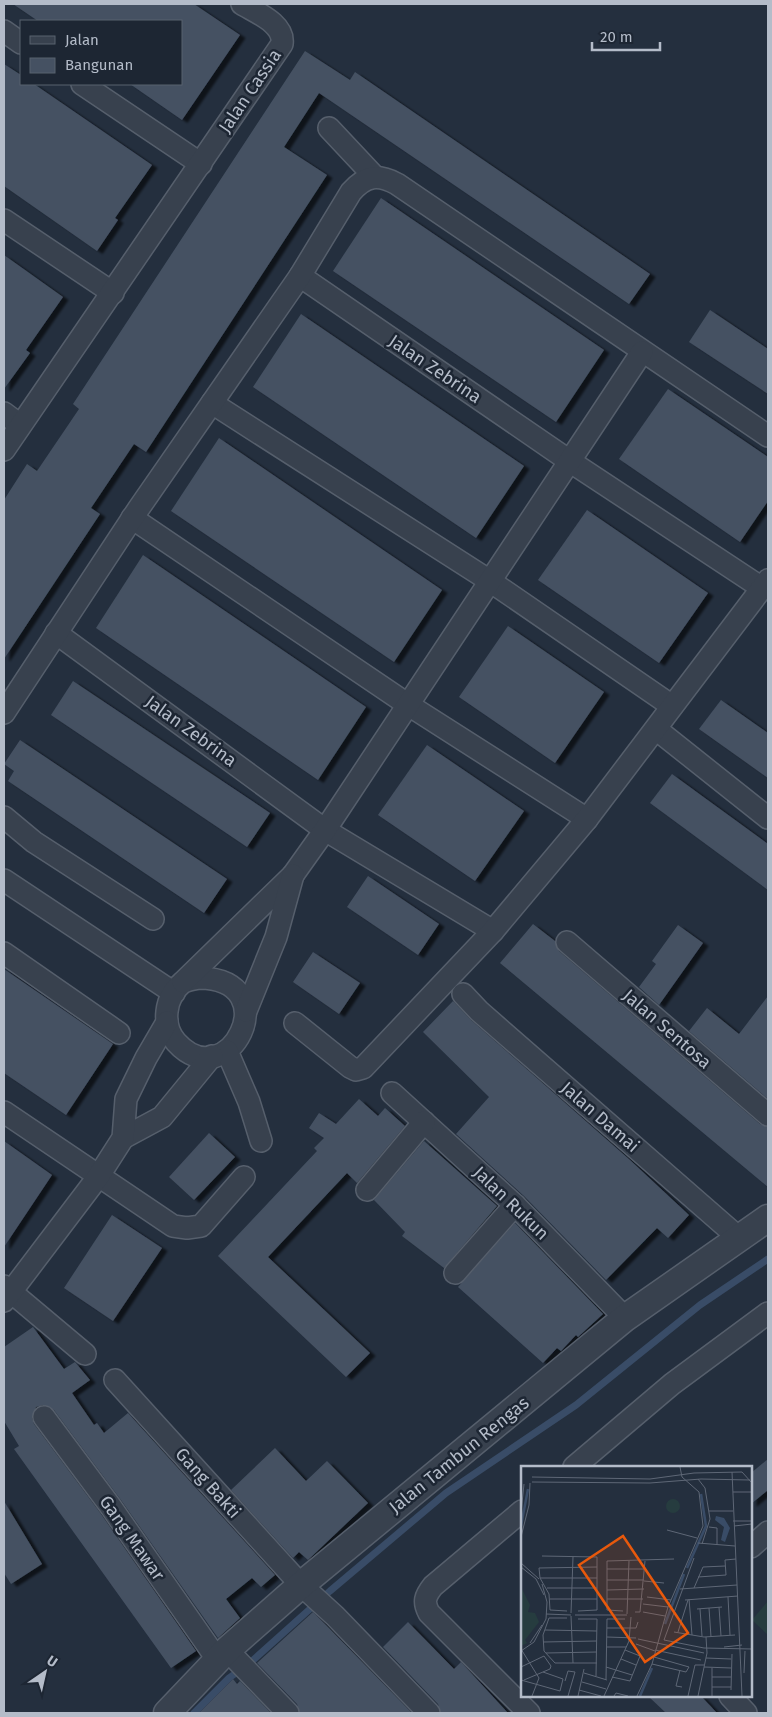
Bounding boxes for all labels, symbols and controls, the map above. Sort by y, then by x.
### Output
legend [20,20,182,85]
scale bar [592,20,660,52]
text: 20 m [600,28,633,46]
text: Jalan [65,31,99,49]
street label: Jalan Cassia [214,45,286,137]
text: Bangunan [65,56,133,74]
street label: Jalan Zebrina [384,330,486,408]
street label: Jalan Zebrina [141,691,241,771]
street label: Jalan Sentosa [618,985,716,1073]
street label: Jalan Damai [556,1077,644,1157]
street label: Jalan Rukun [469,1161,553,1245]
street label: Jalan Tambun Rengas [385,1392,533,1518]
street label: Gang Bakti [171,1443,245,1523]
inset map [521,1466,752,1697]
street label: Gang Mawar [95,1491,169,1585]
north arrow [20,1647,70,1697]
text: U [43,1652,61,1671]

